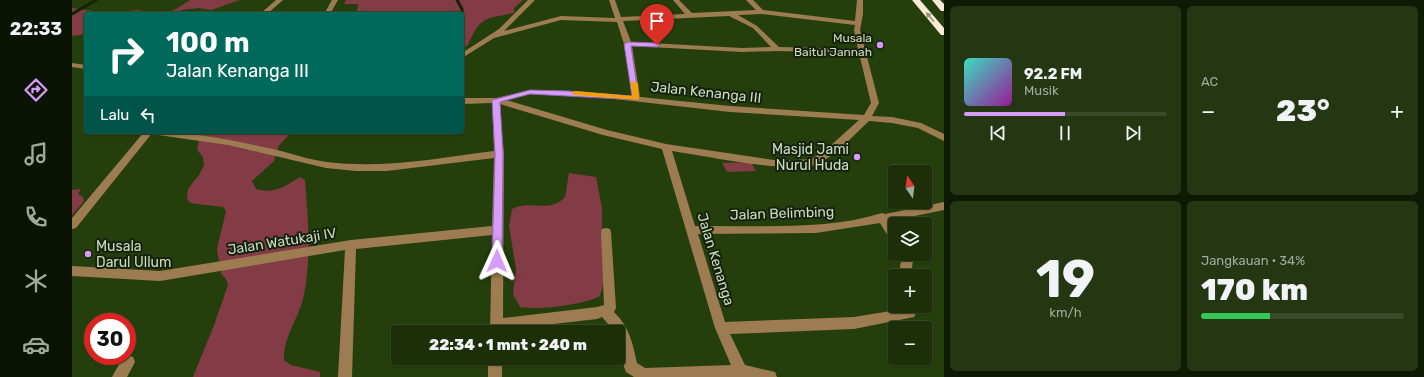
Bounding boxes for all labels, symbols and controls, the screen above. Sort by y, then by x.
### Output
pin [640,4,674,45]
icon: arrive [646,10,668,32]
one-way arrow [925,11,934,22]
text: 22:33 [10,18,62,40]
text: 100 m [166,26,250,59]
icon: right [100,28,152,80]
place label: Musala Baitul Jannah [794,31,872,59]
marker: Musala Baitul Jannah [875,40,885,50]
text: Jalan Kenanga III [166,60,309,82]
text: 92.2 FM [1024,65,1082,83]
text: AC [1201,74,1218,89]
icon: directions [22,76,50,104]
street label: Jalan Kenanga III [650,78,762,107]
text: Musik [1024,83,1059,98]
text: 23° [1276,93,1330,129]
text: − [1201,98,1215,125]
text: + [1390,98,1404,125]
icon: left [137,104,159,126]
text: Lalu [100,106,129,124]
icon: previous [987,122,1009,144]
icon: pause [1054,122,1076,144]
icon: next [1122,122,1144,144]
icon: music [22,140,50,168]
place label: Masjid Jami Nurul Huda [772,141,849,174]
marker: Masjid Jami Nurul Huda [852,152,862,162]
north arrow [888,165,932,209]
map controls [888,165,932,365]
icon: phone [22,203,50,231]
street label: Jalan Belimbing [729,203,835,224]
street label: Jalan Kenanga [693,211,738,308]
button: layers [888,217,932,261]
street label: Jalan Watukaji IV [226,224,338,259]
place label: Musala Darul Ullum [96,238,171,271]
position arrow [476,240,518,282]
text: 19 [1036,248,1095,310]
marker: Musala Darul Ullum [83,249,93,259]
text: Jangkauan · 34% [1201,253,1305,268]
icon: climate [22,267,50,295]
button: + [888,269,932,313]
text: 170 km [1201,272,1308,308]
text: km/h [1049,305,1082,320]
speed limit sign: 30 [84,313,136,365]
button: − [888,321,932,365]
icon: car [22,331,50,359]
text: 22:34 · 1 mnt · 240 m [429,336,587,354]

